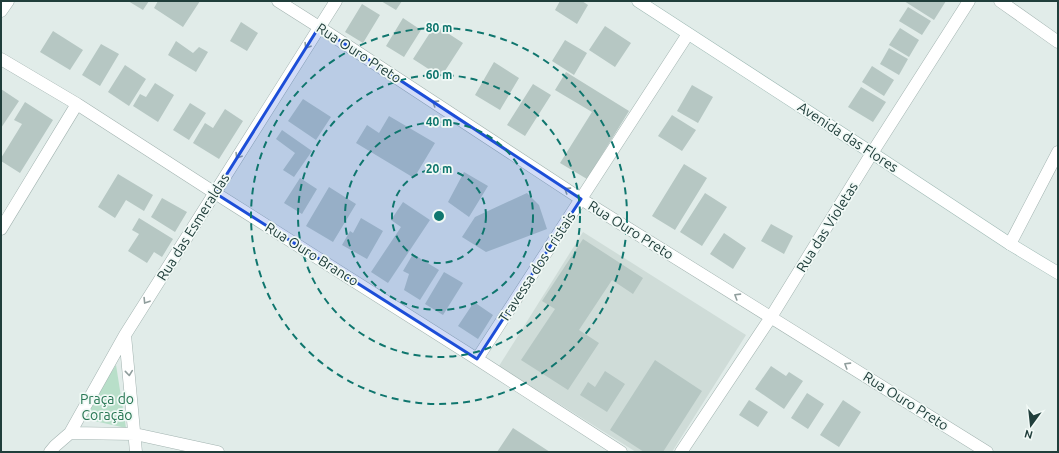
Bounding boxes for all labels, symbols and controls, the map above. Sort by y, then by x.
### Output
street label: Rua Ouro Preto [314,20,404,86]
text: 80 m [426,21,452,34]
one-way arrow [305,42,312,49]
text: 60 m [426,68,452,81]
street label: Avenida das Flores [795,99,901,175]
one-way arrow [432,100,439,108]
text: 40 m [426,115,452,128]
one-way arrow [236,152,243,159]
text: 20 m [426,162,452,175]
street label: Rua das Esmeraldas [154,171,232,283]
street label: Rua das Violetas [793,179,861,275]
one-way arrow [565,188,572,195]
street label: Rua Ouro Preto [585,197,677,263]
centre of rings [432,209,446,223]
street label: Travessa dos Cristais [495,209,579,325]
street label: Rua Ouro Branco [263,219,361,289]
one-way arrow [734,293,741,301]
one-way arrow [144,297,151,304]
one-way arrow [844,362,851,369]
street label: Rua Ouro Preto [860,368,952,434]
one-way arrow [124,370,133,376]
park label: Praça do Coração [80,391,134,423]
north arrow [1011,405,1051,445]
text: N [1023,428,1034,442]

